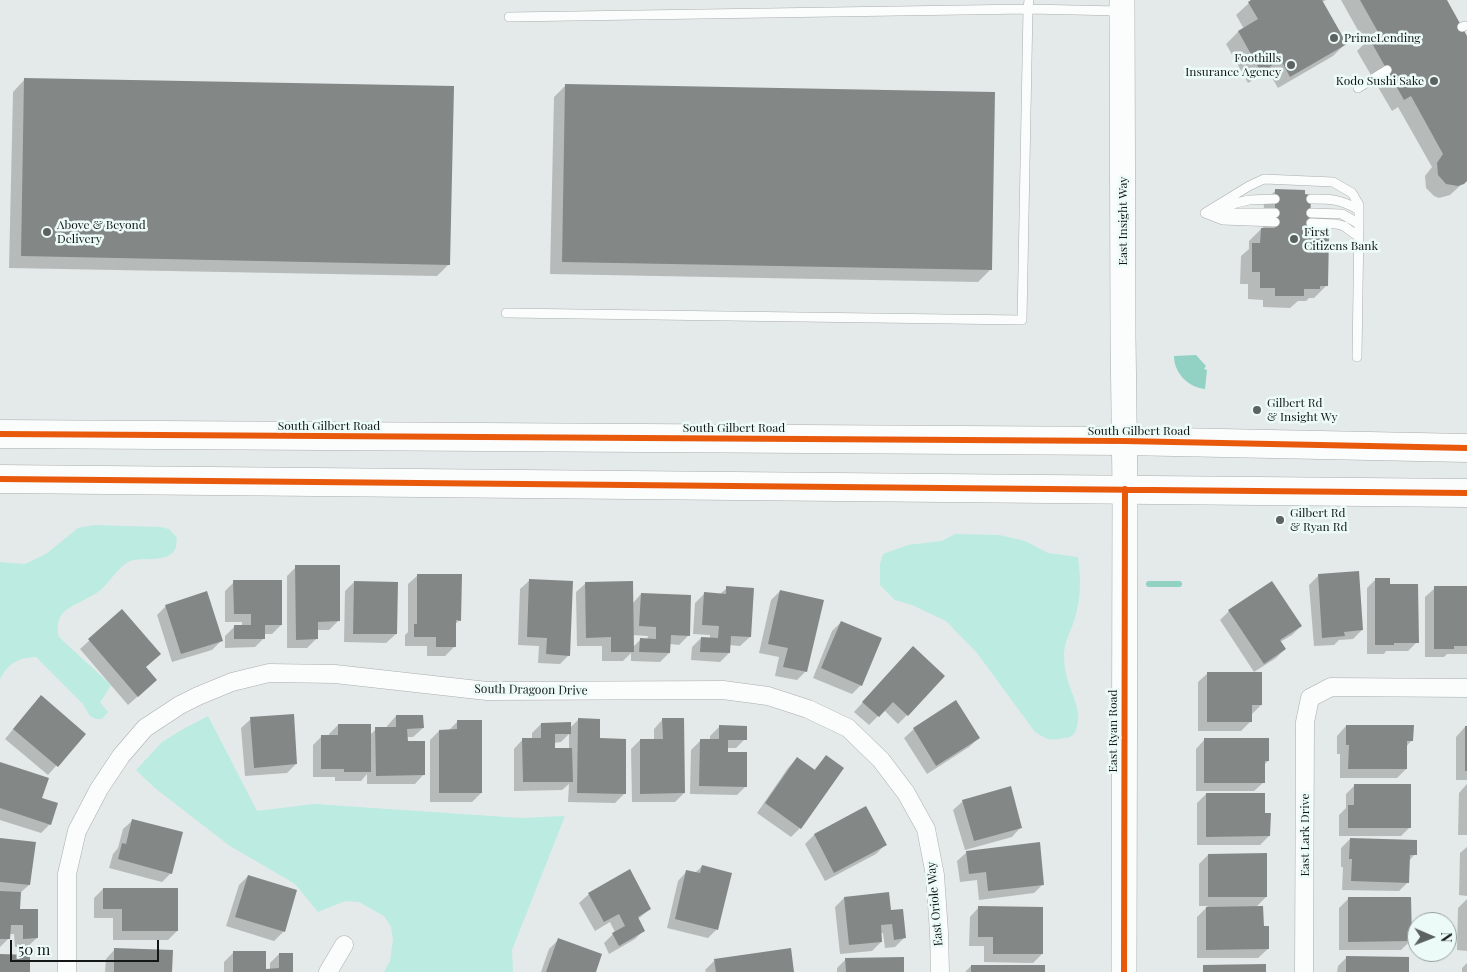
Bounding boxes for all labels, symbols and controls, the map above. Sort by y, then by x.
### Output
place label: PrimeLending [1344,31,1421,45]
marker: PrimeLending [1328,32,1340,44]
place label: Foothills Insurance Agency [1185,51,1281,79]
marker: Foothills Insurance Agency [1285,59,1297,71]
place label: Kodo Sushi Sake [1336,74,1424,88]
marker: Kodo Sushi Sake [1428,75,1440,87]
street label: East Insight Way [1116,177,1130,265]
place label: Above & Beyond Delivery [57,218,146,246]
place label: First Citizens Bank [1304,225,1378,253]
marker: Above & Beyond Delivery [41,226,53,238]
marker: First Citizens Bank [1288,233,1300,245]
place label: Gilbert Rd & Insight Wy [1267,396,1337,424]
marker: Gilbert Rd & Insight Wy [1251,404,1263,416]
street label: South Gilbert Road [278,419,380,433]
street label: South Gilbert Road [683,421,785,435]
street label: South Gilbert Road [1088,424,1190,438]
place label: Gilbert Rd & Ryan Rd [1290,506,1347,534]
marker: Gilbert Rd & Ryan Rd [1274,514,1286,526]
street label: South Dragoon Drive [474,682,588,698]
street label: East Ryan Road [1106,690,1120,772]
street label: East Lark Drive [1298,794,1312,876]
street label: East Oriole Way [924,861,946,947]
north arrow [1407,912,1457,962]
scale bar [12,930,161,962]
text: N [1437,932,1456,942]
text: 50 m [18,939,50,959]

